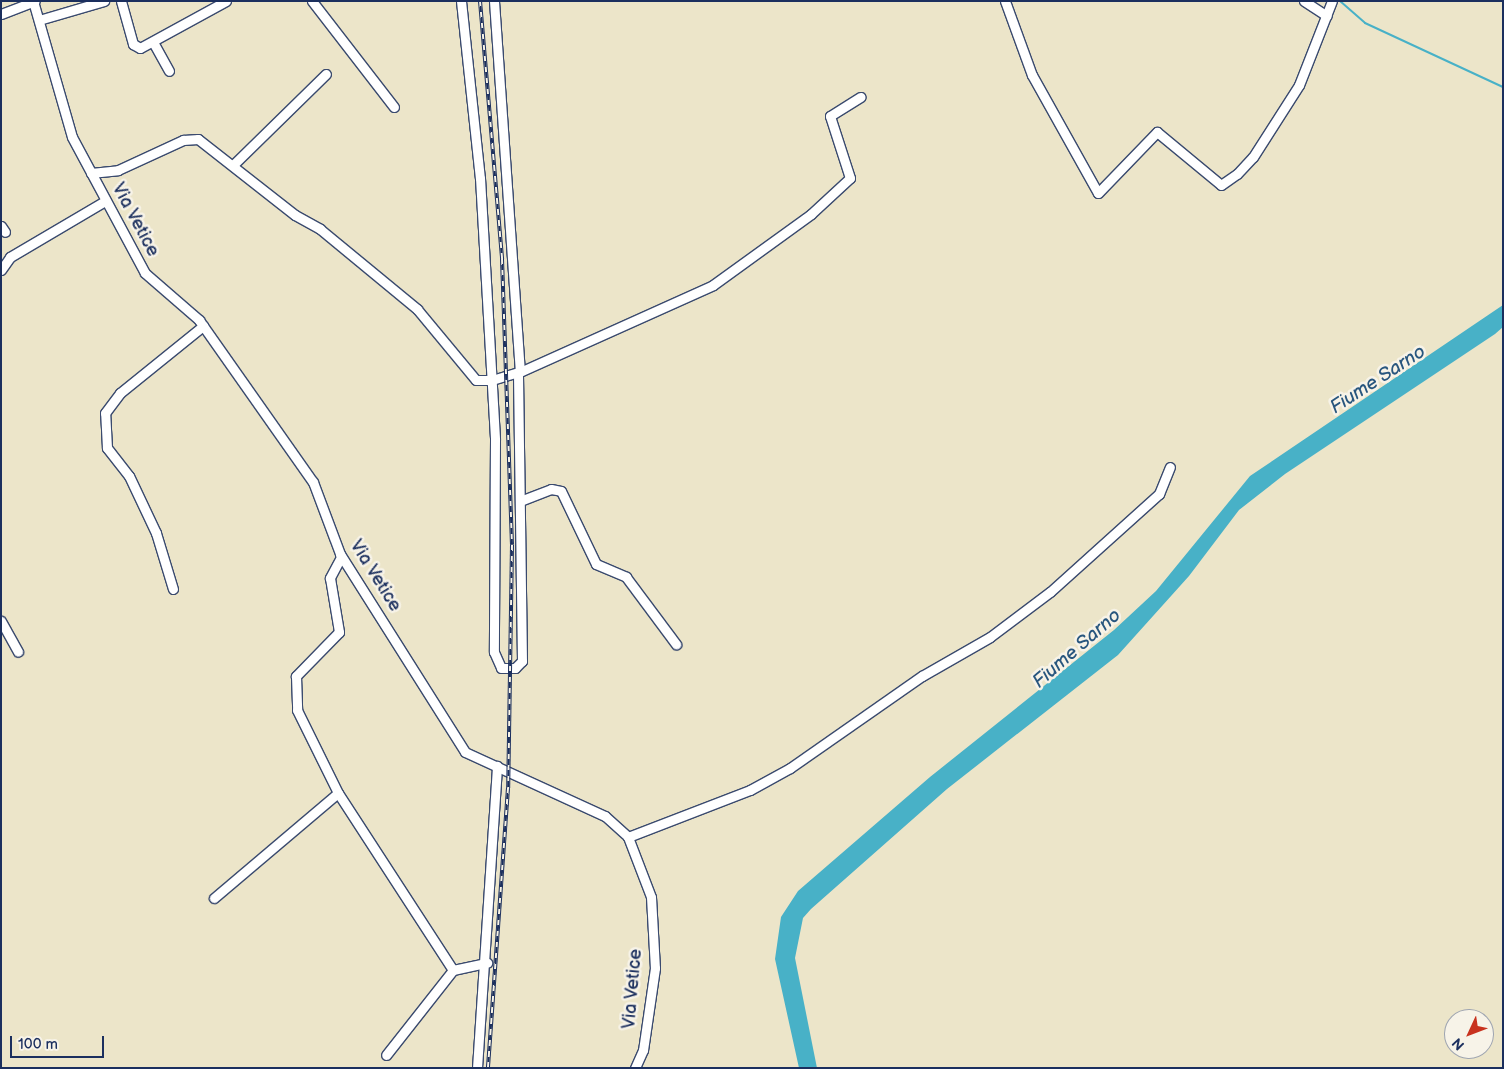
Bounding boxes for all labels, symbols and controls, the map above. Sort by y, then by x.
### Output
street label: Via Vetice [107,179,163,261]
water label: Fiume Sarno [1326,341,1430,419]
street label: Via Vetice [344,536,406,616]
water label: Fiume Sarno [1028,604,1126,694]
street label: Via Vetice [619,948,647,1030]
north arrow [1444,1009,1494,1059]
scale bar [12,1026,106,1058]
text: N [1449,1034,1468,1054]
text: 100 m [18,1035,58,1054]

